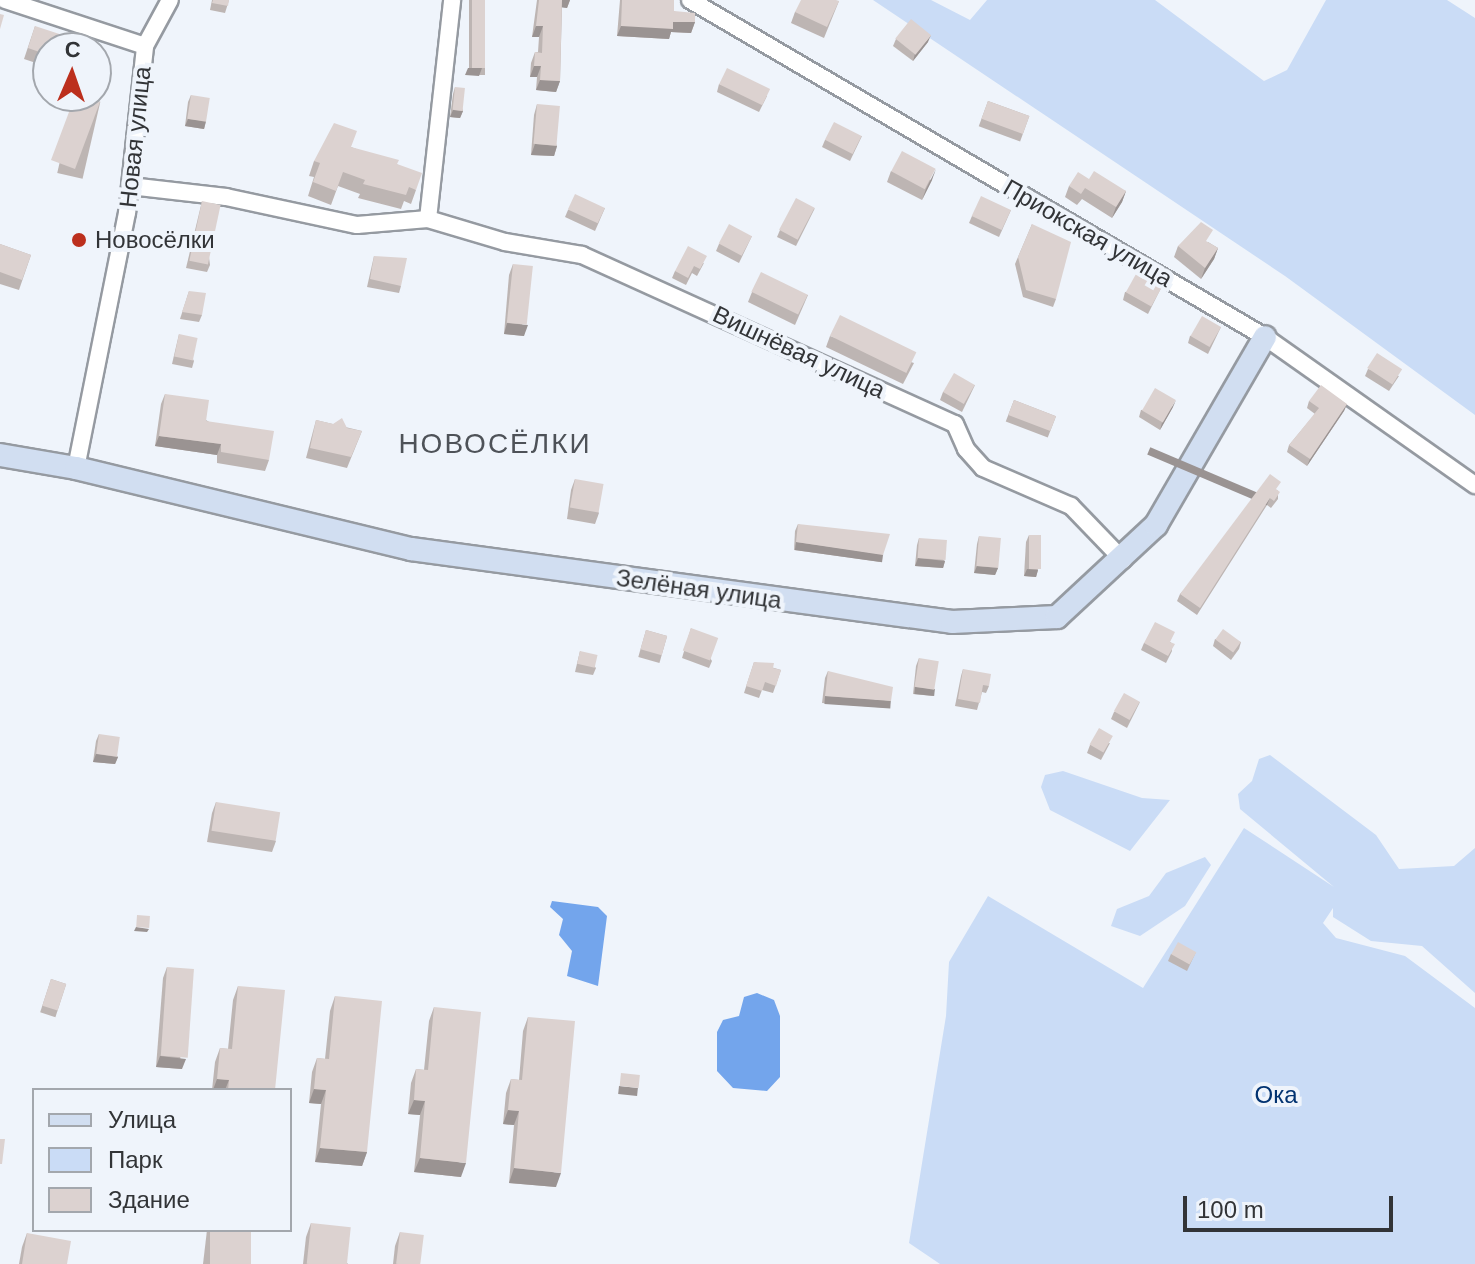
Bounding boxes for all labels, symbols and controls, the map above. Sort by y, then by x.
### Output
north arrow [32,32,112,112]
text: С [64,37,81,62]
street label: Новая улица [113,65,157,209]
street label: Приокская улица [998,173,1178,293]
place label: Новосёлки [95,226,215,254]
marker: Новосёлки [70,231,88,249]
street label: Вишнёвая улица [708,299,890,405]
district label: НОВОСЁЛКИ [398,427,592,461]
street label: Зелёная улица [614,563,784,615]
park label: Ока [1254,1081,1298,1109]
legend [32,1088,292,1232]
text: Улица [108,1106,176,1133]
text: Парк [108,1146,162,1173]
scale bar [1187,1180,1397,1230]
text: Здание [108,1186,190,1213]
text: 100 m [1197,1196,1264,1223]

